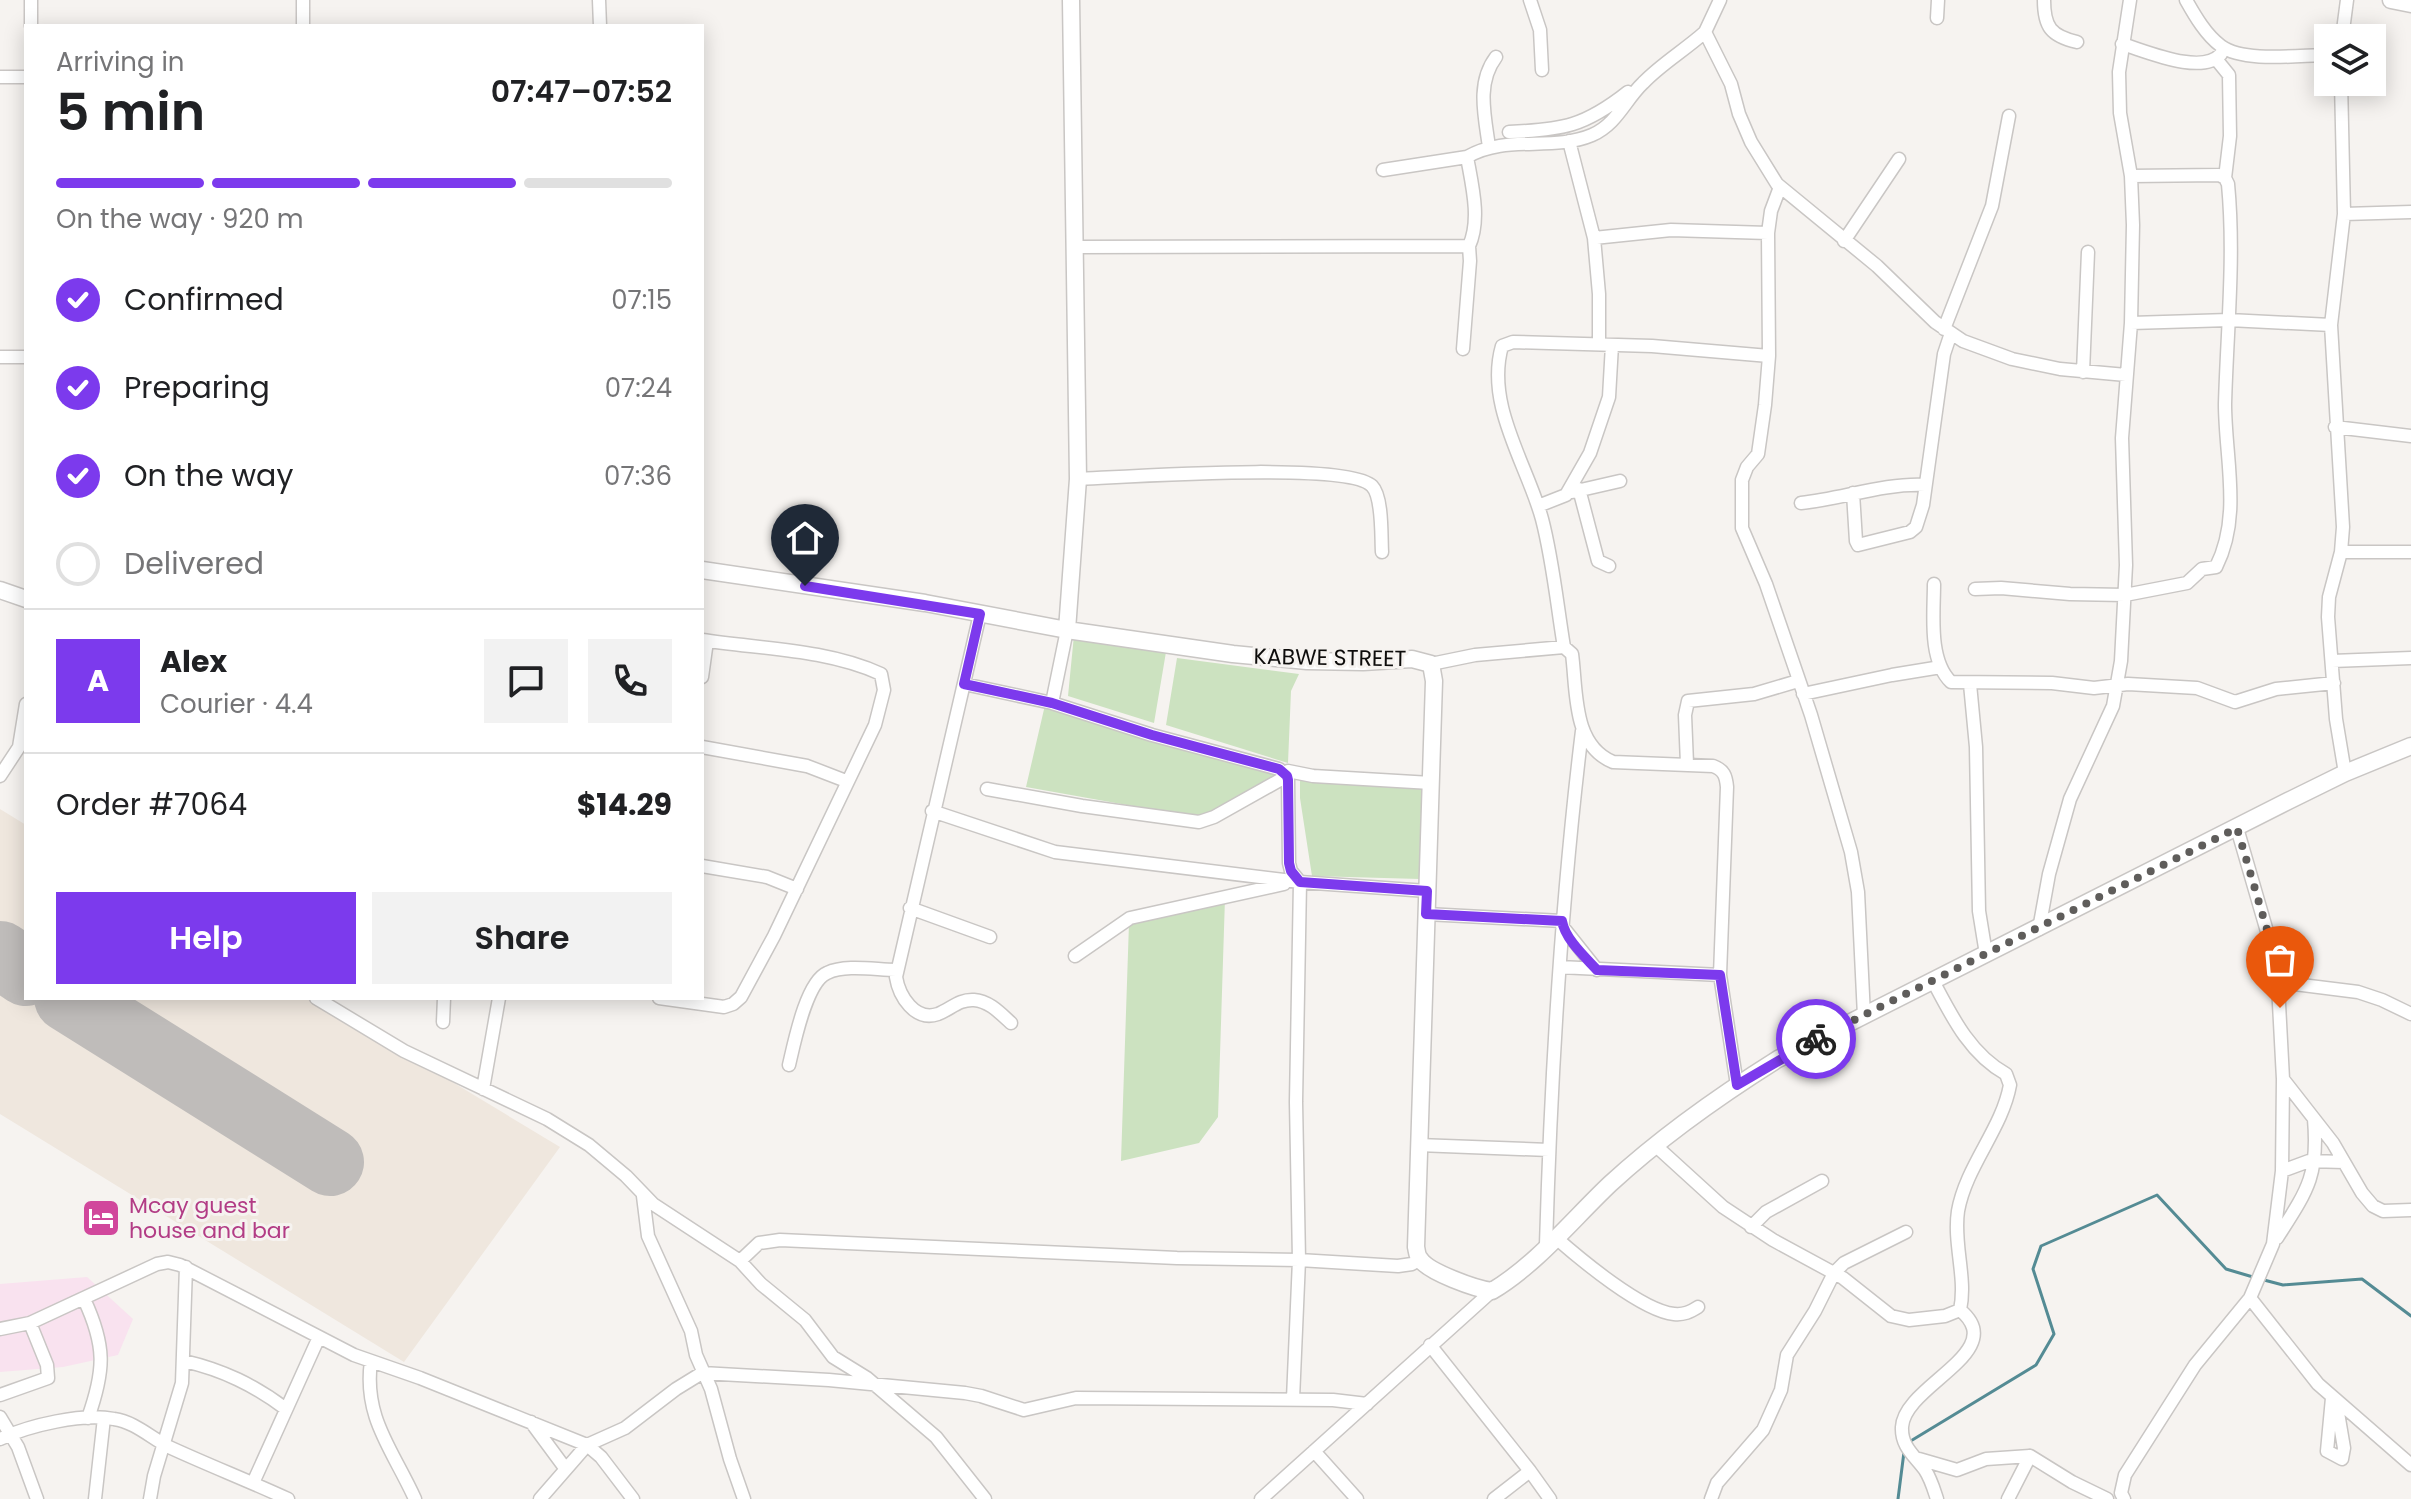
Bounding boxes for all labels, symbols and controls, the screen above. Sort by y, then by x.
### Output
map controls [2314,24,2386,96]
button: layers [2314,24,2386,96]
text: Arriving in [56,44,185,80]
text: 07:47–07:52 [491,70,672,113]
text: 5 min [56,75,205,148]
text: On the way · 920 m [56,201,304,237]
icon: check [56,278,100,322]
text: Confirmed [124,278,284,321]
text: 07:15 [611,282,672,318]
icon: check [56,366,100,410]
text: Preparing [124,366,270,409]
text: 07:24 [605,370,672,406]
icon: check [56,454,100,498]
text: On the way [124,454,293,497]
text: 07:36 [604,458,672,494]
pin [771,504,839,586]
icon: home [783,516,827,560]
text: Delivered [124,542,264,585]
button: chat [484,639,568,723]
button: phone [588,639,672,723]
text: Alex [160,640,227,683]
street label: KABWE STREET [1253,641,1407,674]
text: A [87,659,109,702]
text: Courier · 4.4 [160,686,313,722]
text: Order #7064 [56,783,247,826]
text: $14.29 [577,783,672,826]
button: Help [56,892,356,984]
button: Share [372,892,672,984]
pin [2246,926,2314,1008]
icon: bag [2258,938,2302,982]
courier [1776,999,1856,1079]
icon: bike [1794,1017,1838,1061]
place label: Mcay guest house and bar [129,1190,290,1246]
hotel icon: Mcay guest house and bar [80,1197,122,1239]

